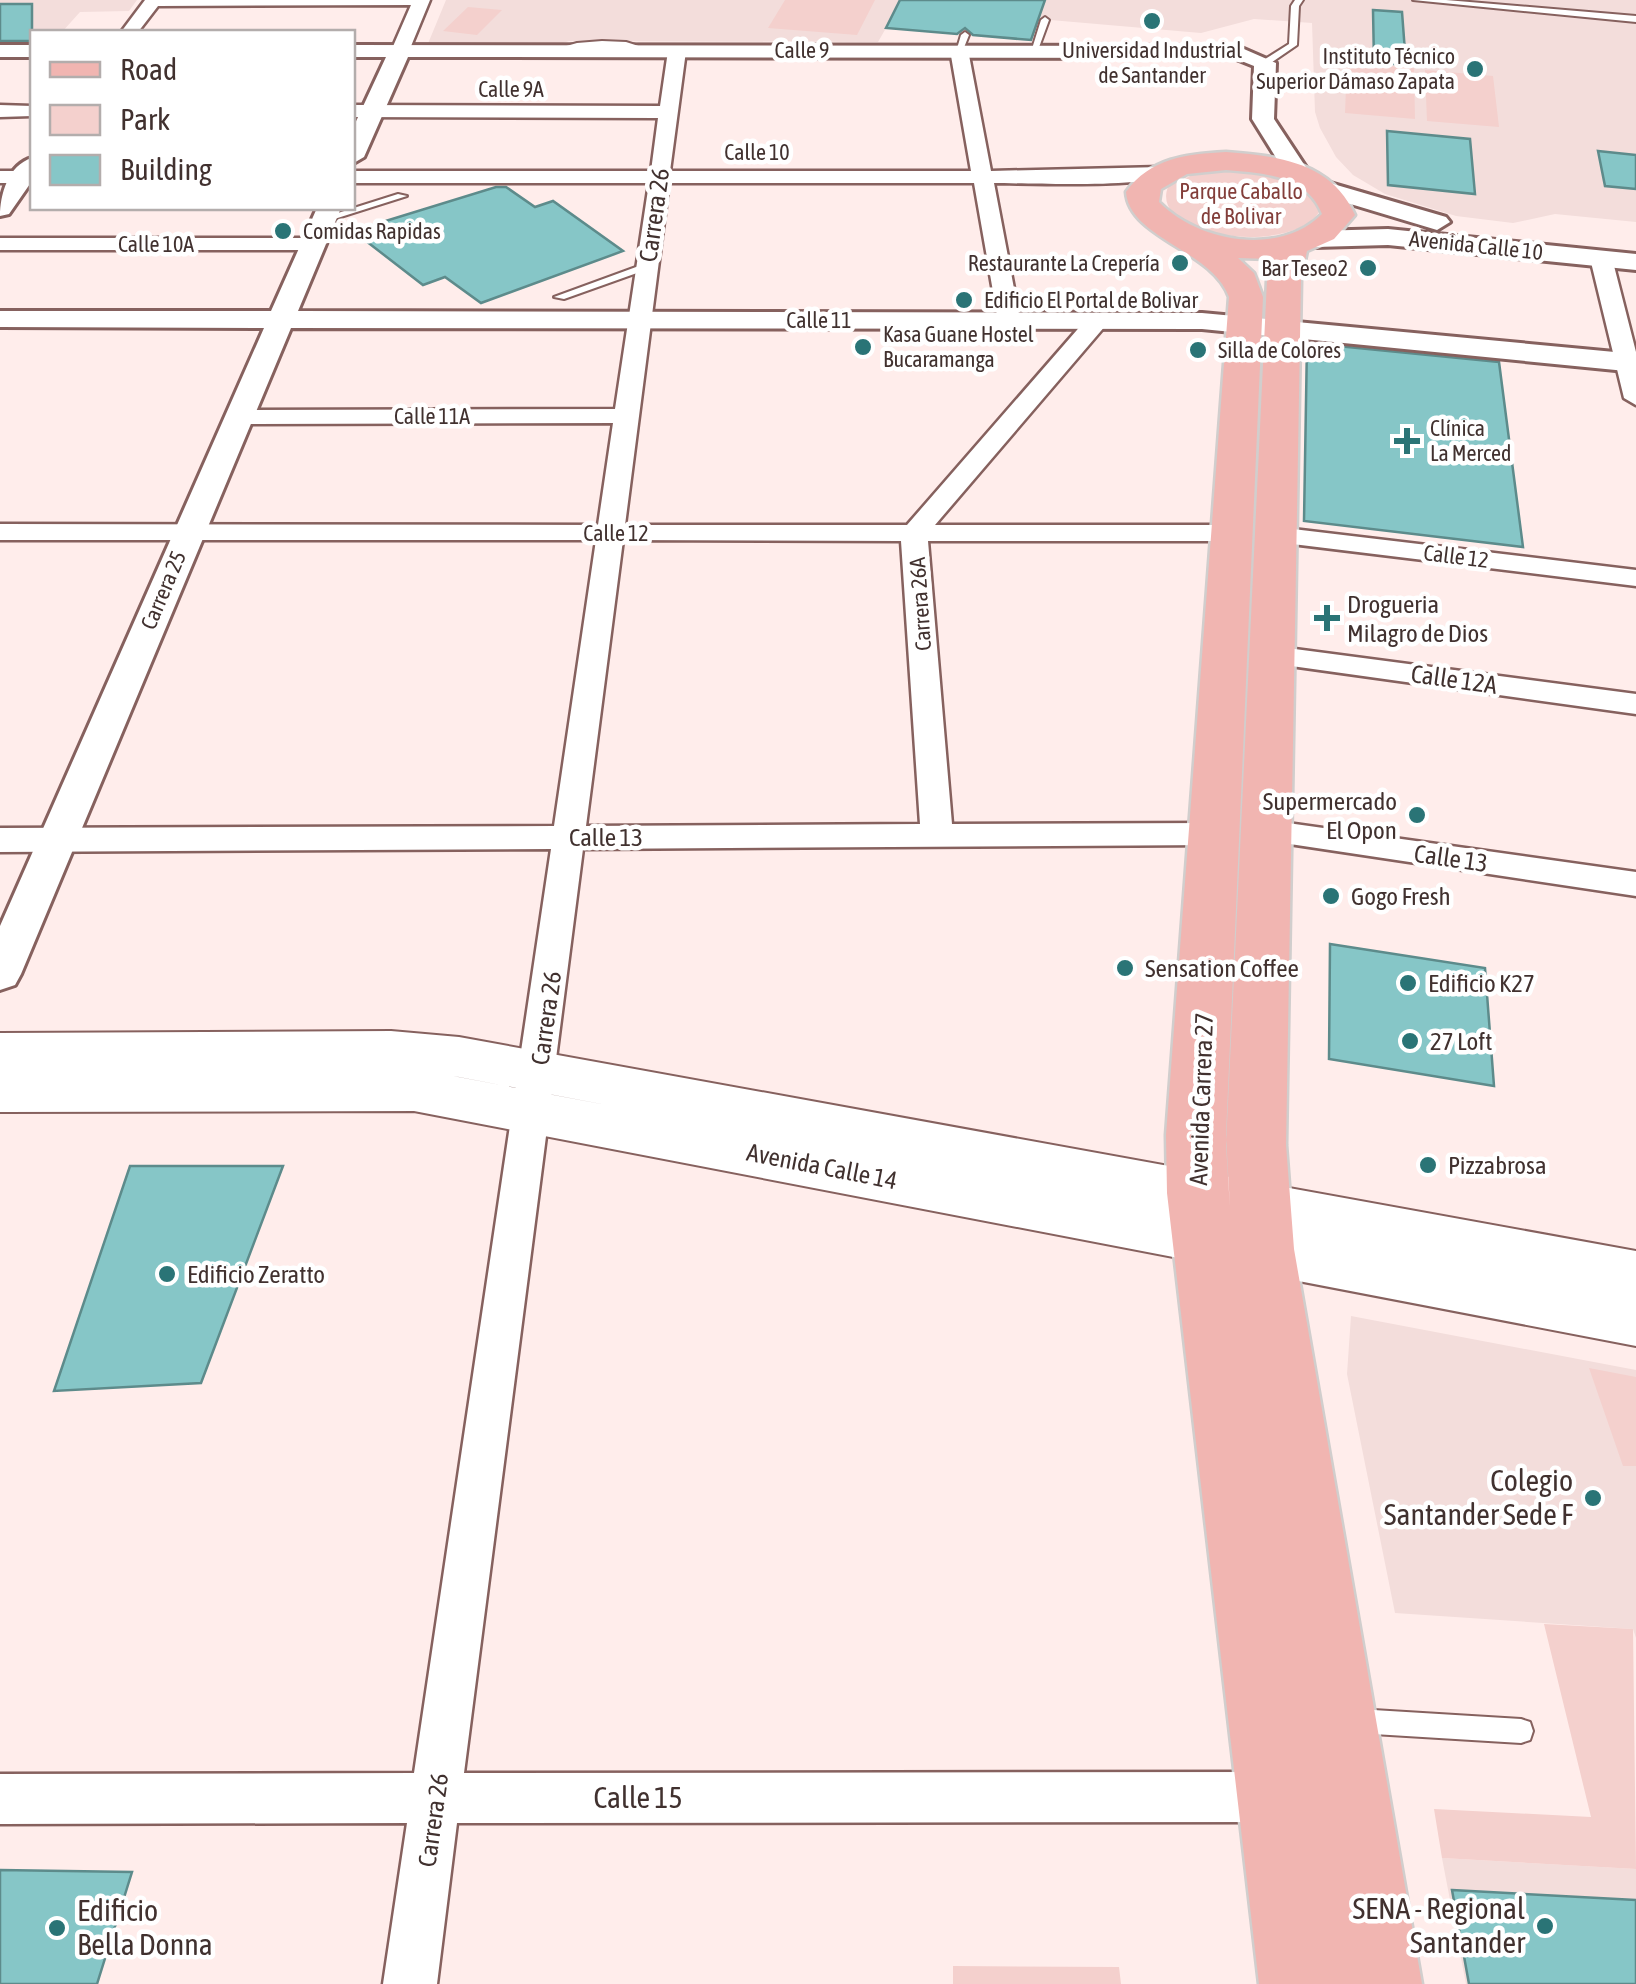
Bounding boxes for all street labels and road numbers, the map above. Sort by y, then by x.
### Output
street label: Calle 9 [775,37,829,63]
street label: Calle 9A [478,76,544,102]
street label: Calle 10 [724,139,790,165]
street label: Carrera 26 [634,166,674,264]
street label: Avenida Calle 10 [1408,225,1544,265]
street label: Calle 10A [118,231,194,257]
street label: Calle 11 [786,307,852,333]
street label: Calle 11A [394,403,470,429]
street label: Calle 12 [583,520,649,546]
street label: Calle 12 [1422,539,1490,573]
street label: Carrera 25 [135,547,191,633]
street label: Carrera 26A [904,556,936,652]
street label: Calle 12A [1409,659,1499,699]
street label: Calle 13 [569,823,643,851]
street label: Calle 13 [1412,839,1490,877]
street label: Carrera 26 [526,969,566,1067]
street label: Avenida Carrera 27 [1184,1012,1218,1186]
street label: Avenida Calle 14 [744,1138,900,1194]
street label: Carrera 26 [413,1771,453,1869]
street label: Calle 15 [594,1780,682,1814]

